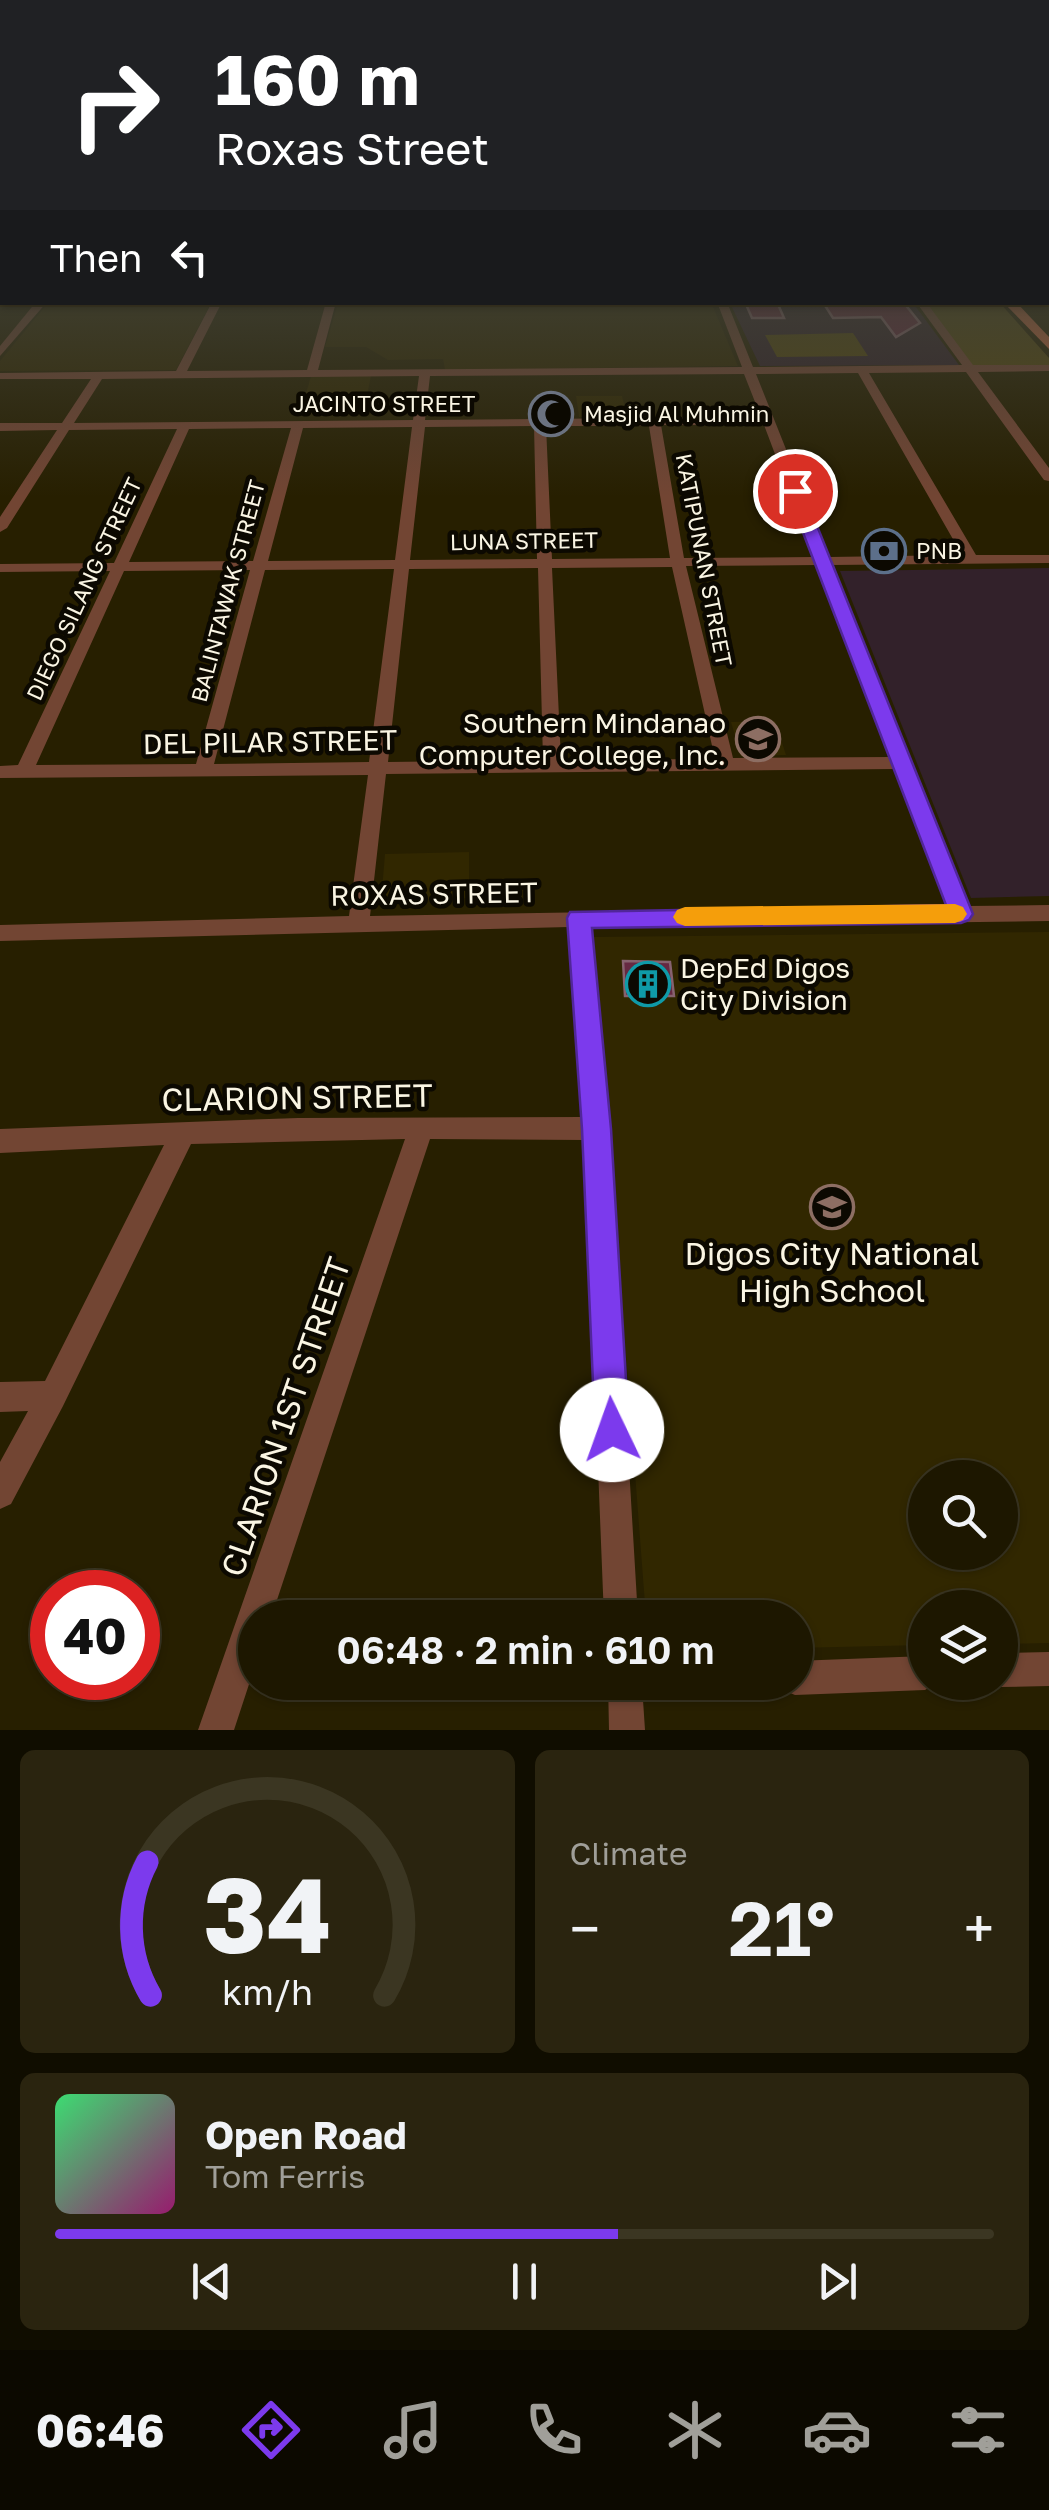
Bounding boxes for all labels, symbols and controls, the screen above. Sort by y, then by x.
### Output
text: 160 m [215,36,420,120]
icon: right [50,40,180,170]
text: Roxas Street [215,121,489,175]
icon: left [162,230,217,285]
text: Then [50,235,142,280]
street label: JACINTO STREET [293,390,476,417]
mosque icon: Masjid Al Muhmin [528,391,574,437]
place label: Masjid Al Muhmin [584,400,769,427]
pin [753,449,838,534]
street label: KATIPUNAN STREET [671,451,738,669]
icon: arrive [768,464,823,519]
street label: DIEGO SILANG STREET [20,473,147,704]
street label: BALINTAWAK STREET [185,476,270,705]
street label: LUNA STREET [450,526,599,555]
bank icon: PNB [861,528,907,574]
place label: PNB [916,537,962,564]
place label: Southern Mindanao Computer College, Inc. [419,706,726,771]
school or university icon: Southern Mindanao Computer College, Inc. [735,716,781,762]
street label: DEL PILAR STREET [143,723,397,760]
street label: ROXAS STREET [330,875,538,912]
place label: DepEd Digos City Division [680,951,850,1016]
building icon: DepEd Digos City Division [625,961,671,1007]
street label: CLARION STREET [161,1076,433,1118]
school or university icon: Digos City National High School [809,1184,855,1230]
place label: Digos City National High School [684,1234,980,1309]
street label: CLARION 1ST STREET [213,1252,358,1581]
position arrow [560,1378,664,1482]
map controls [908,1460,1018,1700]
button: search [908,1460,1018,1570]
speed limit sign: 40 [30,1570,160,1700]
button: layers [908,1590,1018,1700]
text: 06:48 · 2 min · 610 m [337,1627,714,1672]
text: Climate [570,1834,688,1872]
text: 34 [203,1851,331,1976]
text: 21° [728,1882,835,1973]
text: − [570,1895,600,1961]
text: + [964,1895,994,1961]
text: km/h [222,1970,313,2013]
text: Open Road [205,2112,407,2157]
text: Tom Ferris [205,2157,365,2195]
icon: previous [184,2254,239,2309]
icon: pause [497,2254,552,2309]
icon: next [810,2254,865,2309]
icon: directions [236,2395,306,2465]
icon: music [378,2395,448,2465]
icon: phone [519,2395,589,2465]
icon: climate [660,2395,730,2465]
icon: car [802,2395,872,2465]
icon: filters [943,2395,1013,2465]
text: 06:46 [36,2403,165,2457]

